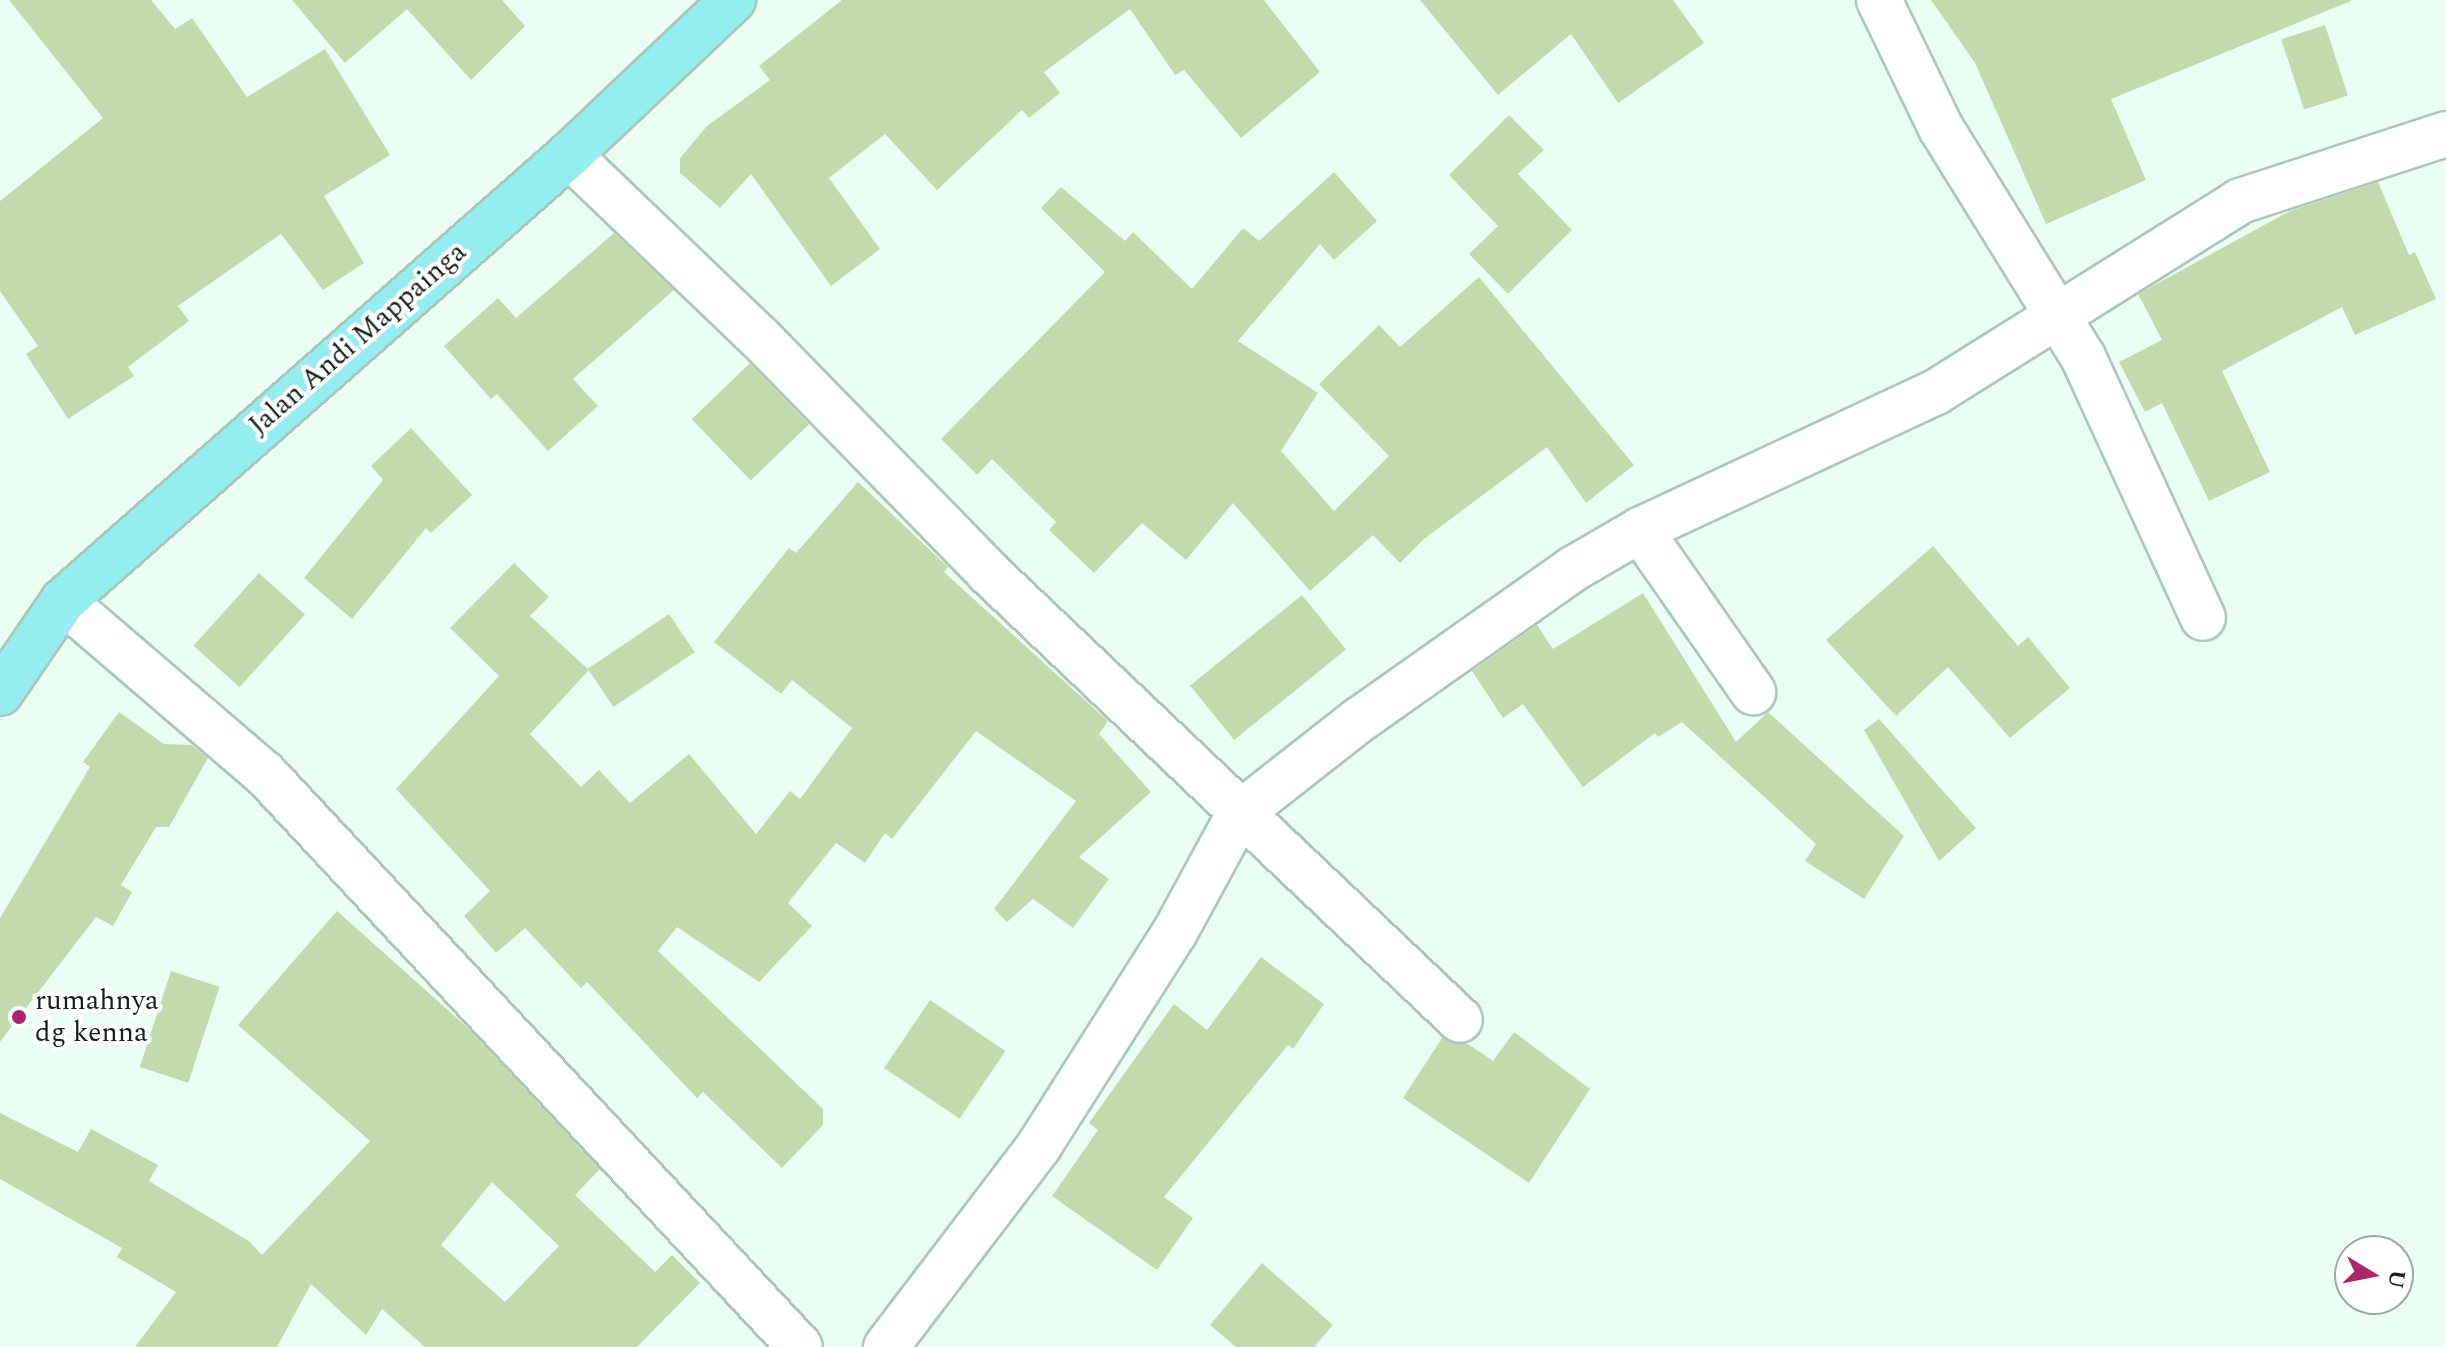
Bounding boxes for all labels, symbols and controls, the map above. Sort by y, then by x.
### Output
street label: Jalan Andi Mappainga [242,235,474,443]
place label: rumahnya dg kenna [35,984,159,1050]
marker: rumahnya dg kenna [10,1008,28,1026]
north arrow [2334,1235,2414,1315]
text: U [2378,1267,2414,1291]

